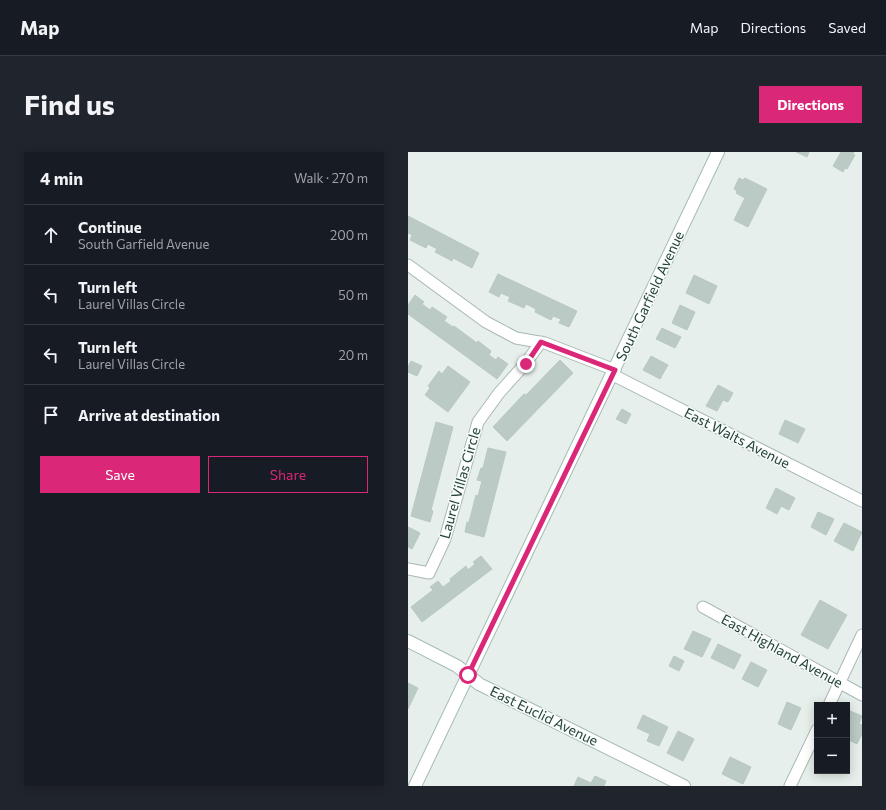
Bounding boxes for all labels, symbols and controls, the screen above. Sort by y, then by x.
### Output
text: Map [20,16,59,39]
text: Map [690,19,719,36]
text: Directions [741,19,806,36]
text: Saved [828,19,866,36]
button: Directions [759,86,862,123]
text: Find us [24,87,115,121]
text: 4 min [40,168,83,189]
text: Walk · 270 m [294,170,368,186]
text: Continue [78,218,142,236]
icon: ahead [40,224,62,246]
text: 200 m [330,227,368,243]
street label: South Garfield Avenue [612,228,687,364]
text: South Garfield Avenue [78,236,209,252]
text: Turn left [78,278,137,296]
icon: left [40,284,62,306]
text: 50 m [338,287,368,303]
text: Laurel Villas Circle [78,296,185,312]
text: Turn left [78,338,137,356]
icon: left [40,344,62,366]
text: 20 m [339,347,368,363]
route end [517,355,535,373]
text: Laurel Villas Circle [78,356,185,372]
icon: arrive [40,404,62,426]
street label: East Walts Avenue [682,404,793,472]
text: Arrive at destination [78,406,220,424]
street label: Laurel Villas Circle [435,425,484,541]
button: Save [40,456,200,493]
button: Share [208,456,368,493]
street label: East Highland Avenue [718,610,846,691]
route start [459,666,477,684]
street label: East Euclid Avenue [487,682,601,749]
map controls [814,702,850,774]
button: + [814,702,850,738]
button: − [814,738,850,774]

